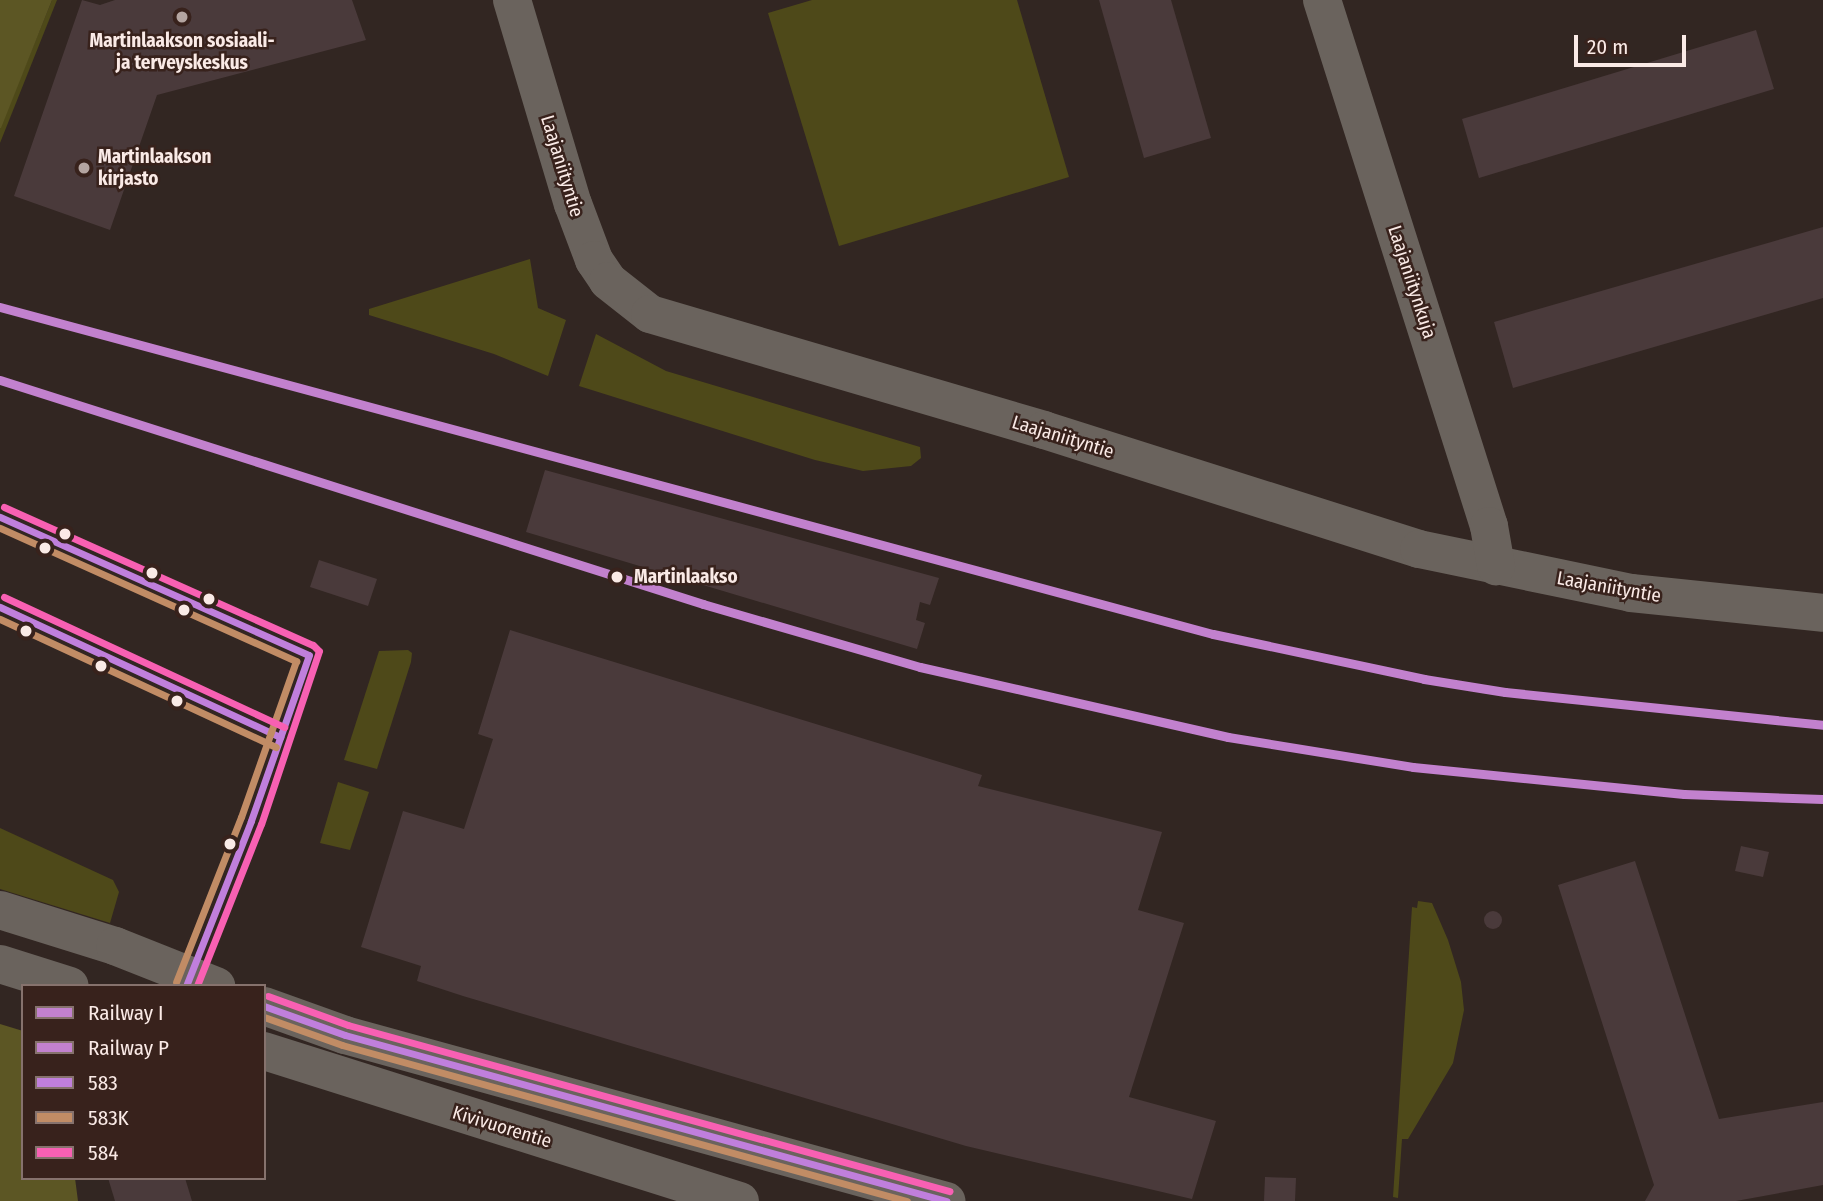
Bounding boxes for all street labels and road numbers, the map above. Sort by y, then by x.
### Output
street label: Laajaniityntie [536,112,588,220]
street label: Laajaniitynkuja [1383,223,1441,341]
street label: Laajaniityntie [1009,411,1117,463]
street label: Laajaniityntie [1555,567,1663,607]
street label: Kivivuorentie [450,1101,554,1153]

